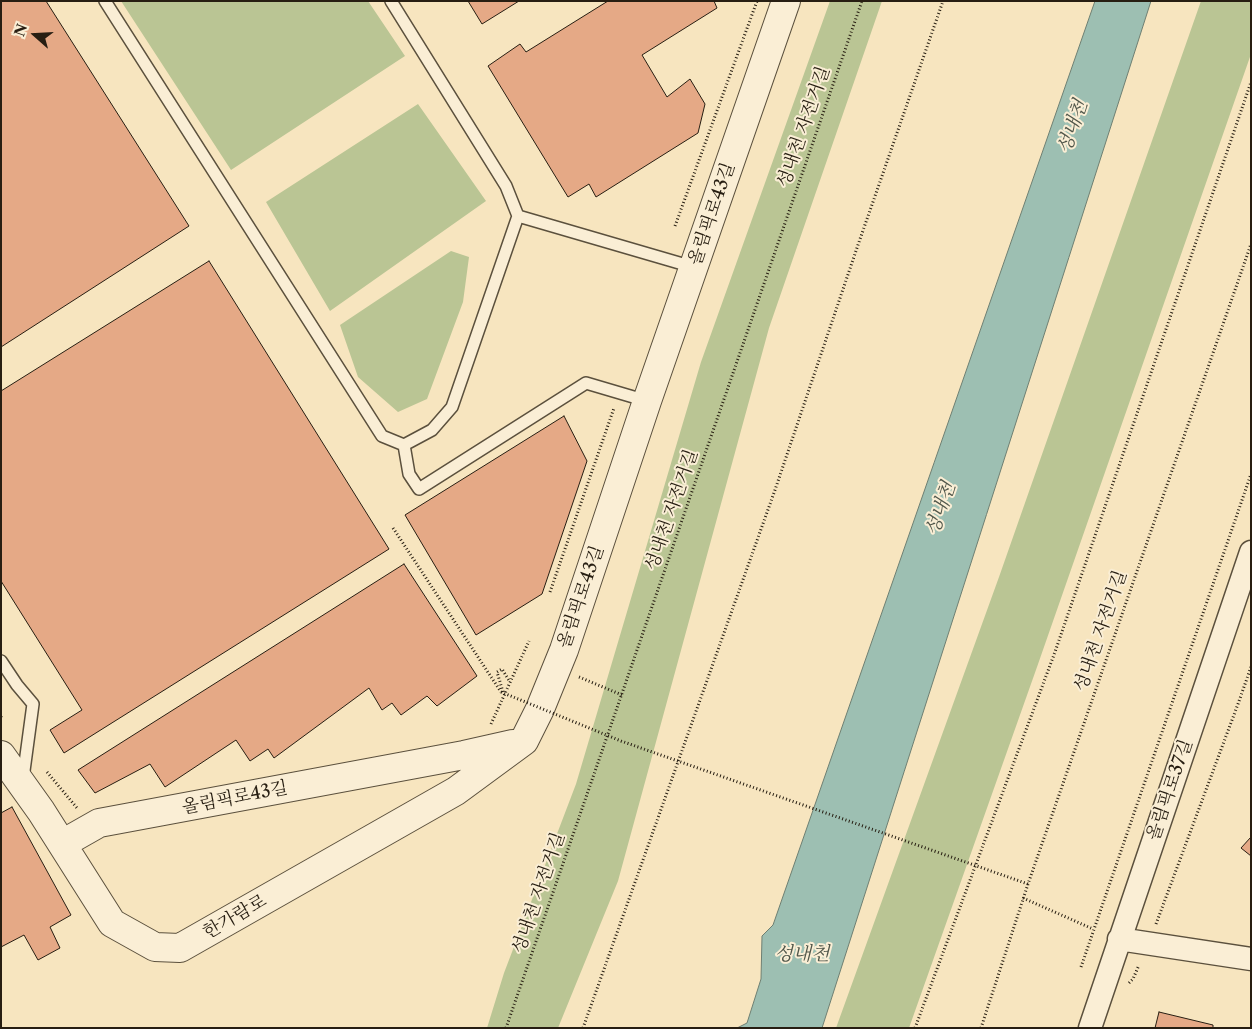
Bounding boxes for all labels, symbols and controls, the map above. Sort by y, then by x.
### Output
north arrow [10,10,60,60]
text: N [10,21,31,39]
street label: 성내천 자전거길 [773,64,835,190]
water label: 성내천 [1053,97,1093,157]
street label: 올림픽로43길 [684,160,740,268]
street label: 성내천 자전거길 [641,447,703,573]
water label: 성내천 [921,479,961,539]
street label: 올림픽로43길 [553,543,609,651]
street label: 성내천 자전거길 [1070,568,1132,694]
street label: 올림픽로37길 [1143,737,1197,843]
street label: 올림픽로43길 [180,777,290,819]
street label: 성내천 자전거길 [508,830,570,956]
street label: 한가람로 [199,890,271,944]
water label: 성내천 [774,944,830,966]

